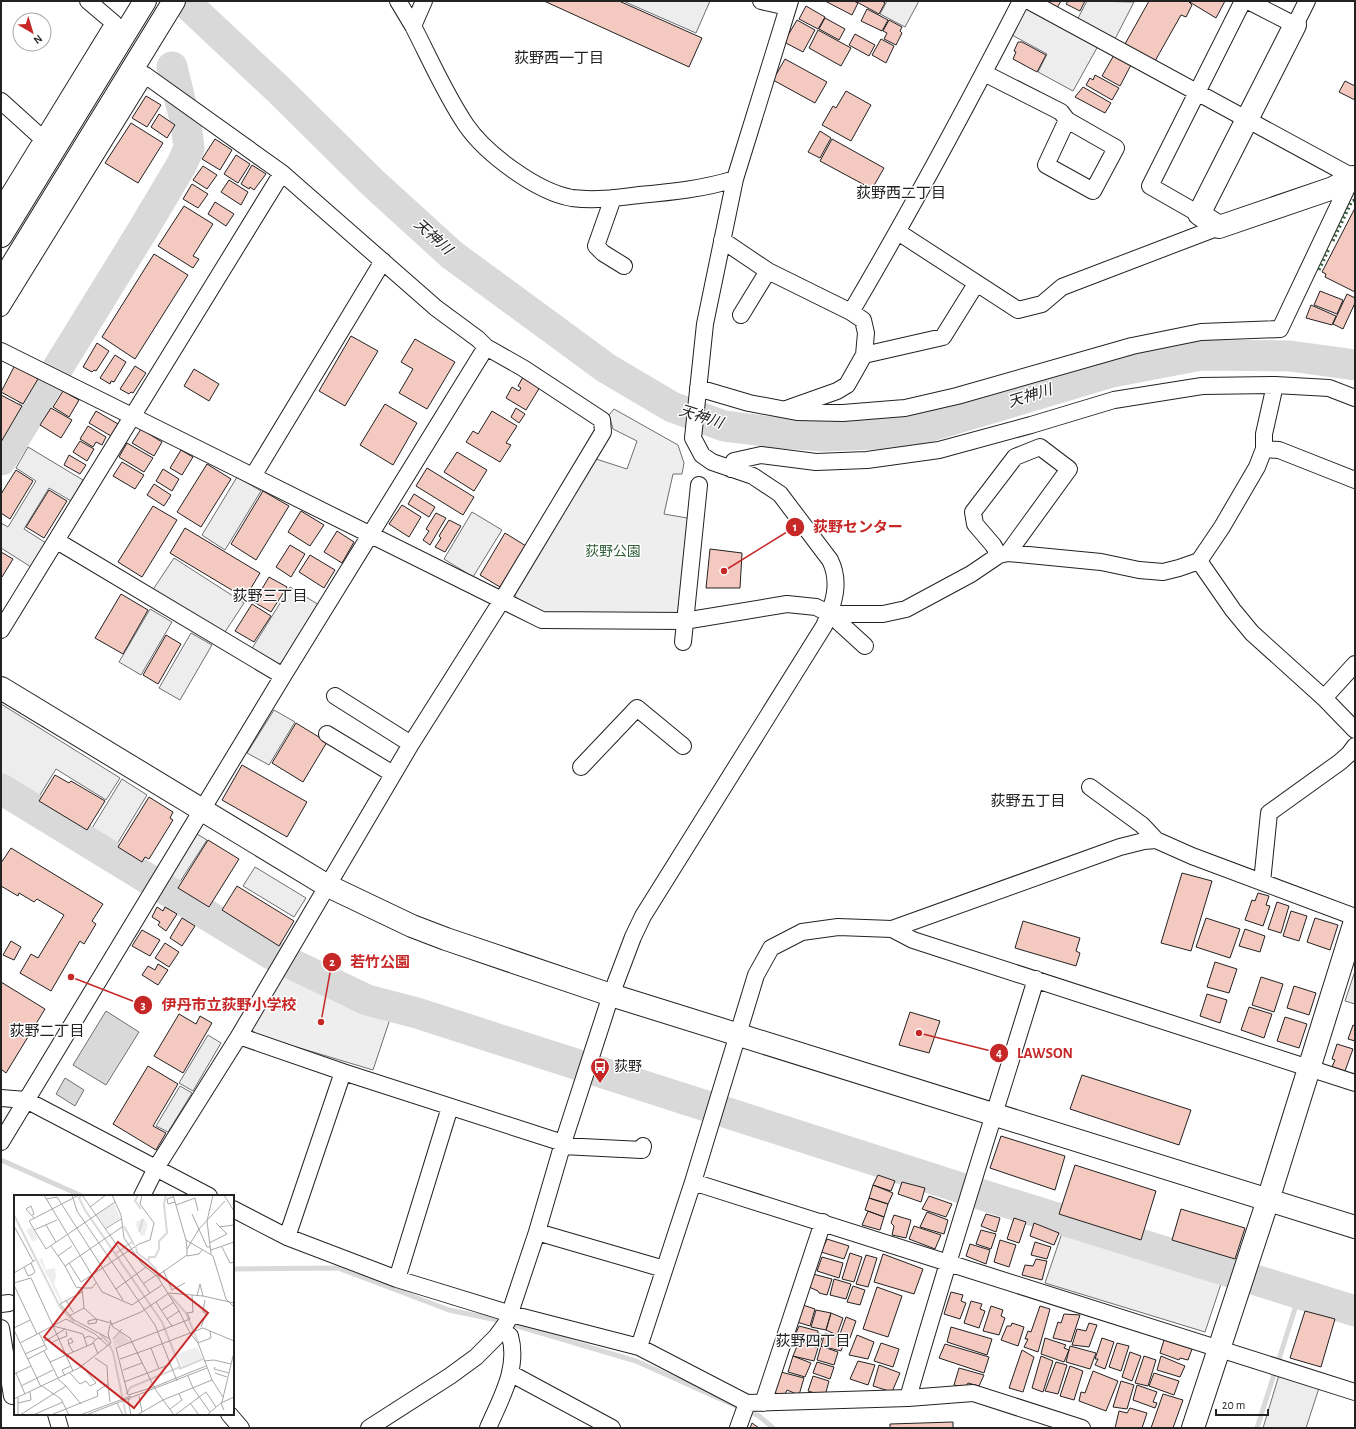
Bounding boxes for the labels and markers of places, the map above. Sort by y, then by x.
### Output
callout: 荻野センター [785,513,911,540]
callout: 若竹公園 [322,948,418,975]
callout: 伊丹市立荻野小学校 [133,991,304,1018]
callout: LAWSON [989,1039,1081,1066]
bus stop icon: 荻野 [589,1056,611,1084]
place label: 荻野 [614,1059,642,1074]

